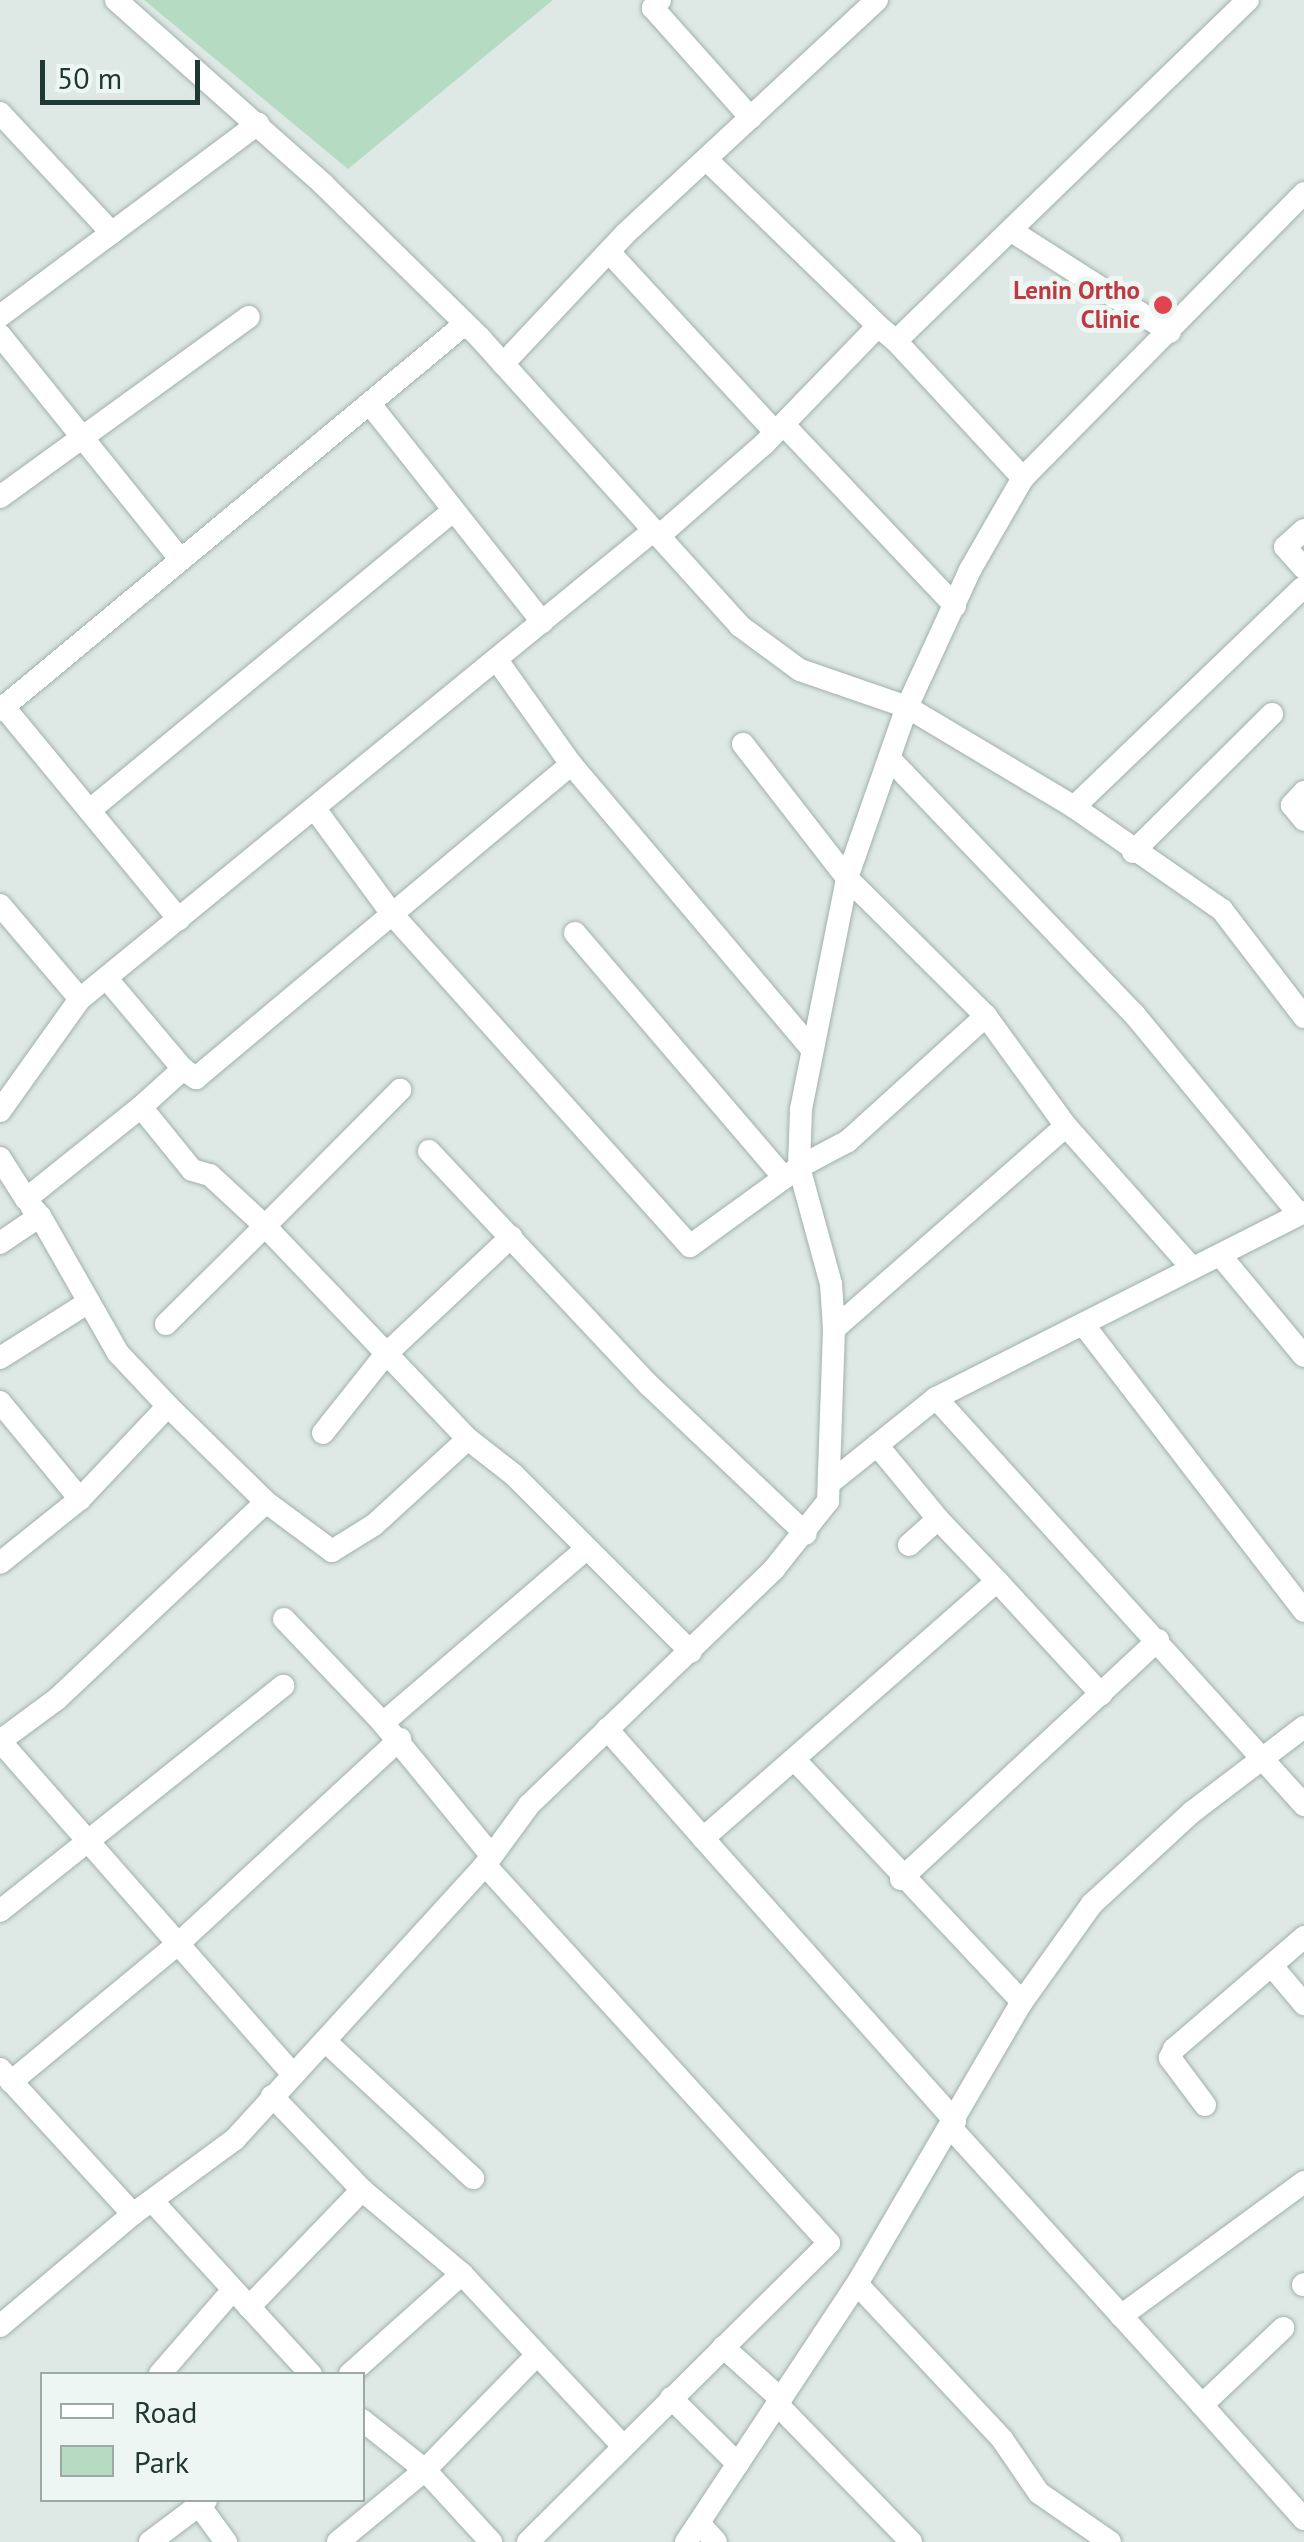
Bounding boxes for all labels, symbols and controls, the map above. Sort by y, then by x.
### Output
scale bar [45,40,205,102]
text: 50 m [57,58,122,97]
place label: Lenin Ortho Clinic [1013,276,1140,335]
marker: Lenin Ortho Clinic [1150,292,1176,318]
legend [40,2372,365,2502]
text: Road [134,2392,198,2431]
text: Park [134,2442,189,2481]

